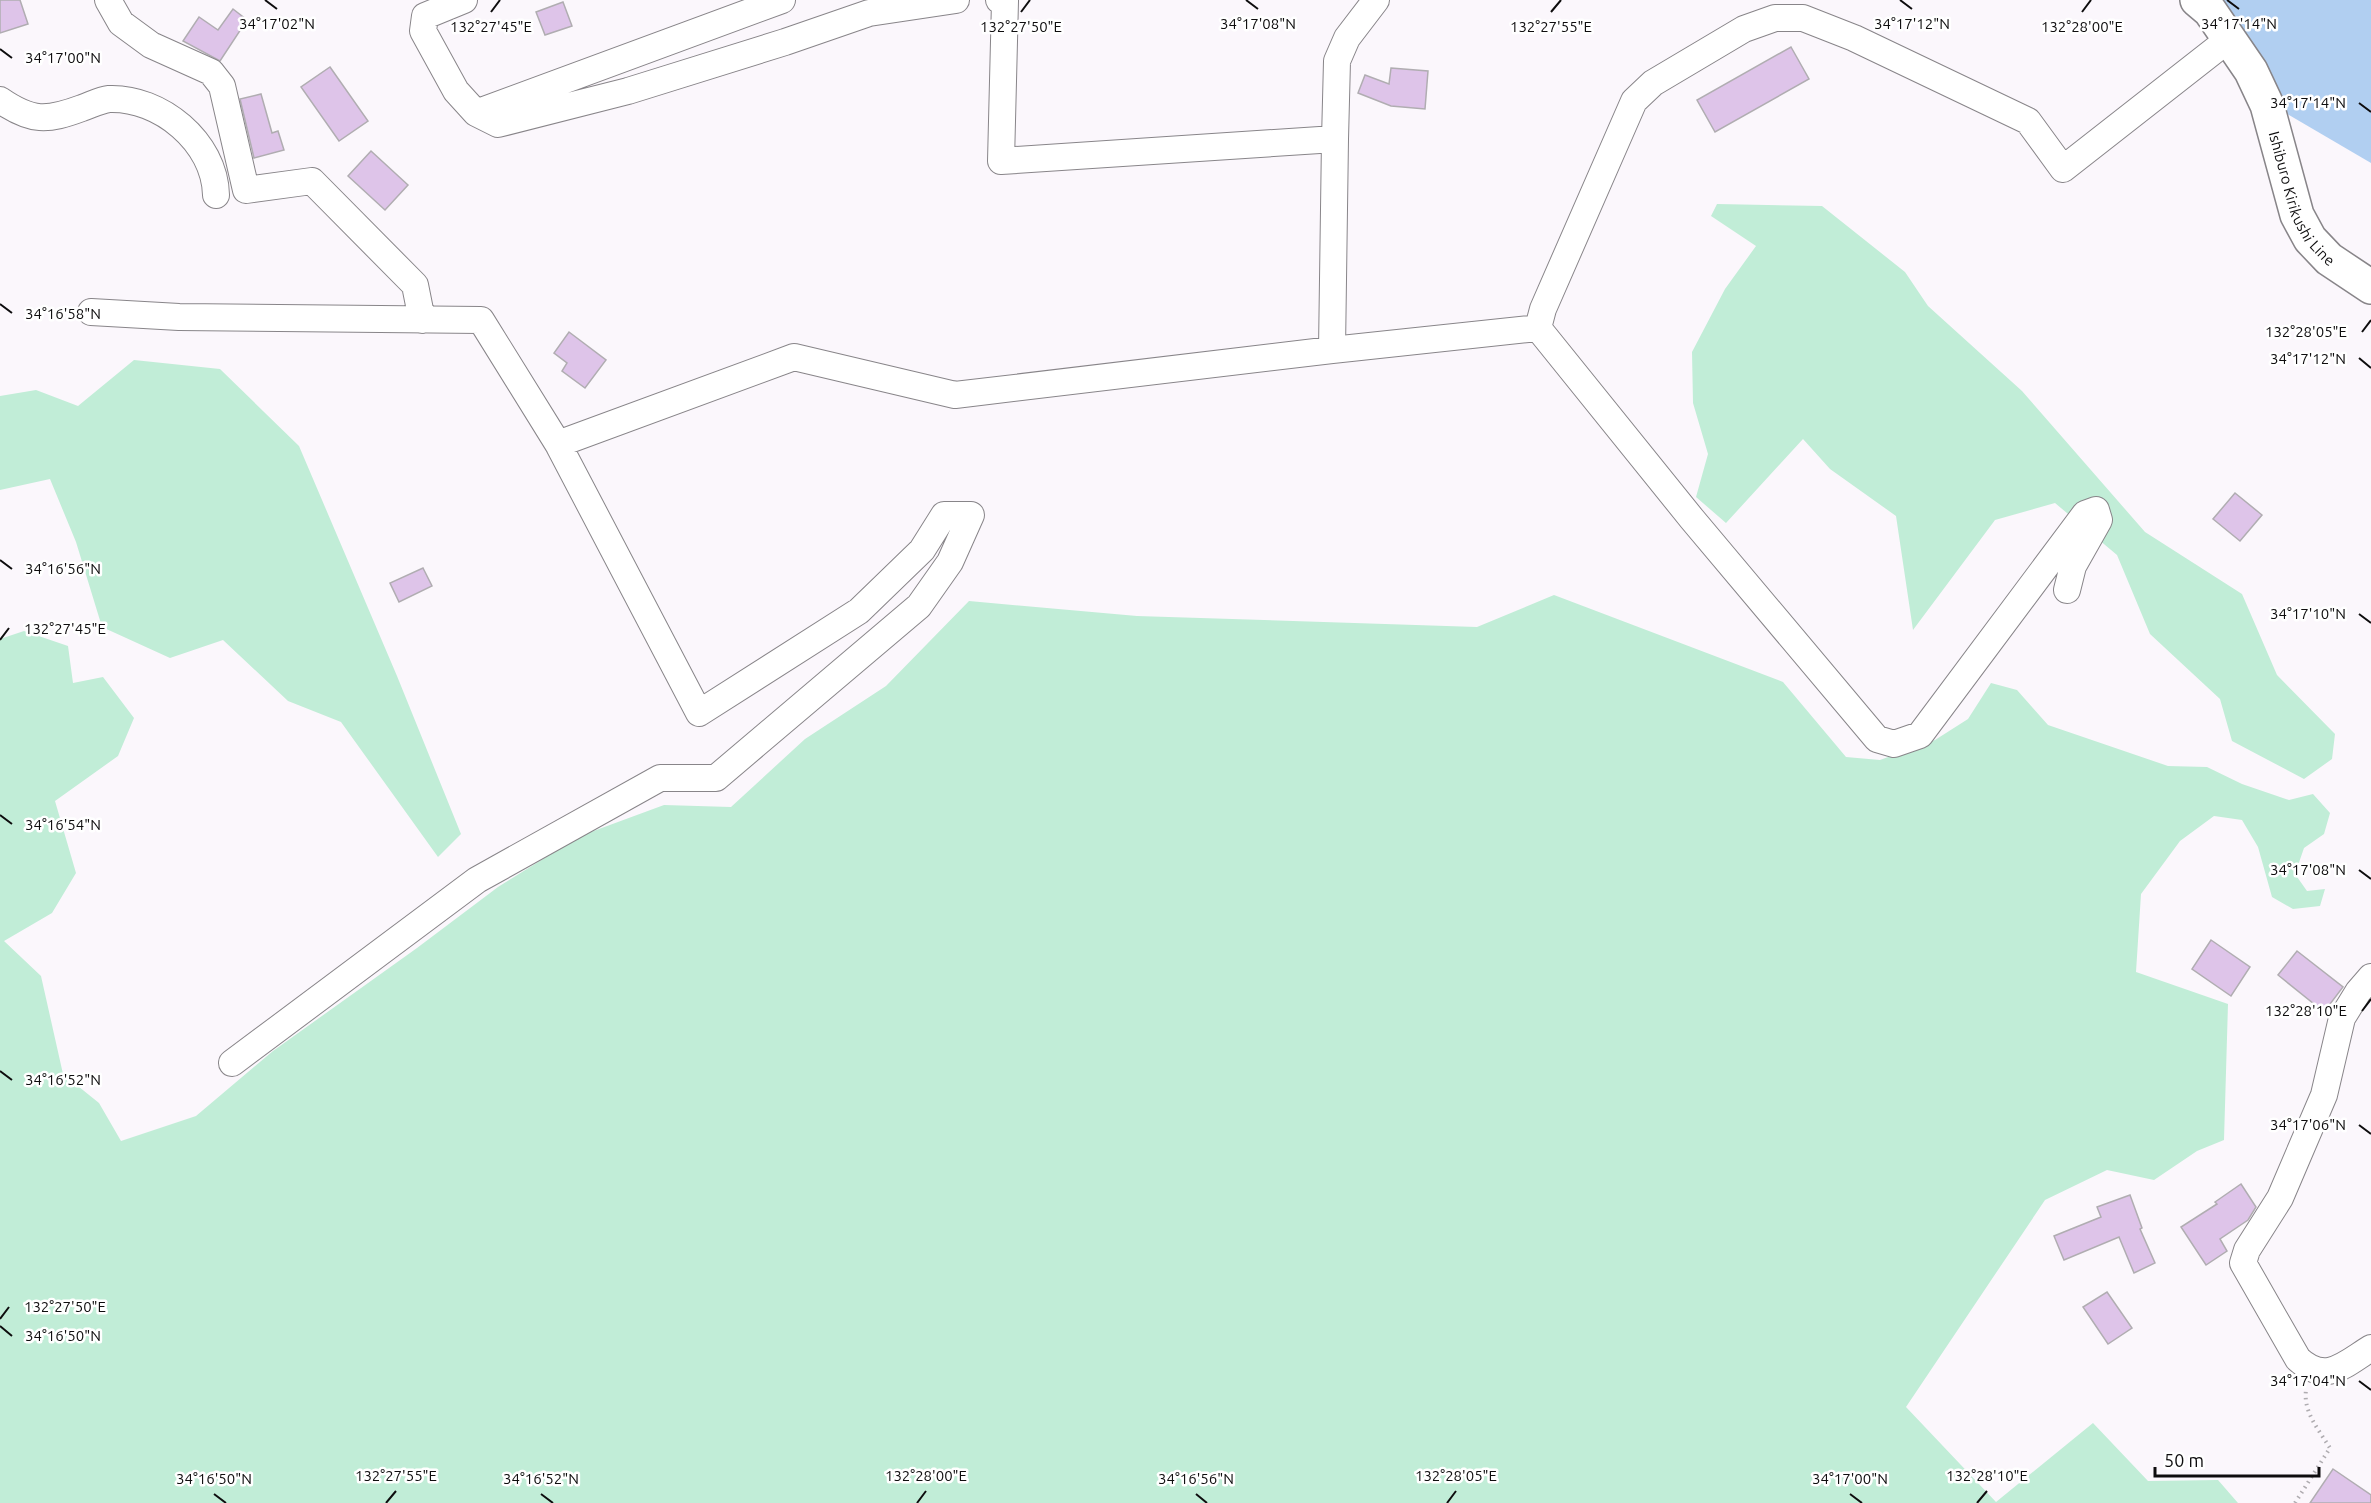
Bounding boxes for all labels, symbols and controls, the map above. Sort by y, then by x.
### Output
text: 34°17'02"N [239,15,315,32]
text: 34°17'08"N [1220,15,1296,32]
text: 34°17'12"N [1874,15,1950,32]
text: 34°17'14"N [2201,15,2277,32]
text: 132°27'45"E [450,18,532,35]
text: 132°27'50"E [980,18,1062,35]
text: 132°27'55"E [1510,18,1592,35]
text: 132°28'00"E [2041,18,2123,35]
text: 34°17'00"N [25,49,101,66]
text: 34°17'14"N [2270,94,2346,111]
street label: Ishiburo Kirikushi Line [2266,129,2338,269]
text: 34°16'58"N [25,305,101,322]
text: 132°28'05"E [2265,323,2347,340]
text: 34°17'12"N [2270,350,2346,367]
text: 34°16'56"N [25,560,101,577]
text: 34°17'10"N [2270,605,2346,622]
text: 132°27'45"E [24,620,106,637]
text: 34°16'54"N [25,816,101,833]
text: 34°17'08"N [2270,861,2346,878]
text: 132°28'10"E [2265,1002,2347,1019]
text: 34°16'52"N [25,1071,101,1088]
text: 34°17'06"N [2270,1116,2346,1133]
text: 132°27'50"E [24,1298,106,1315]
text: 34°16'50"N [25,1327,101,1344]
text: 34°17'04"N [2270,1372,2346,1389]
scale bar [2155,1440,2318,1478]
text: 50 m [2164,1450,2204,1470]
text: 132°27'55"E [355,1467,437,1484]
text: 132°28'00"E [885,1467,967,1484]
text: 132°28'05"E [1415,1467,1497,1484]
text: 132°28'10"E [1946,1467,2028,1484]
text: 34°16'50"N [176,1470,252,1487]
text: 34°16'52"N [503,1470,579,1487]
text: 34°16'56"N [1158,1470,1234,1487]
text: 34°17'00"N [1812,1470,1888,1487]

